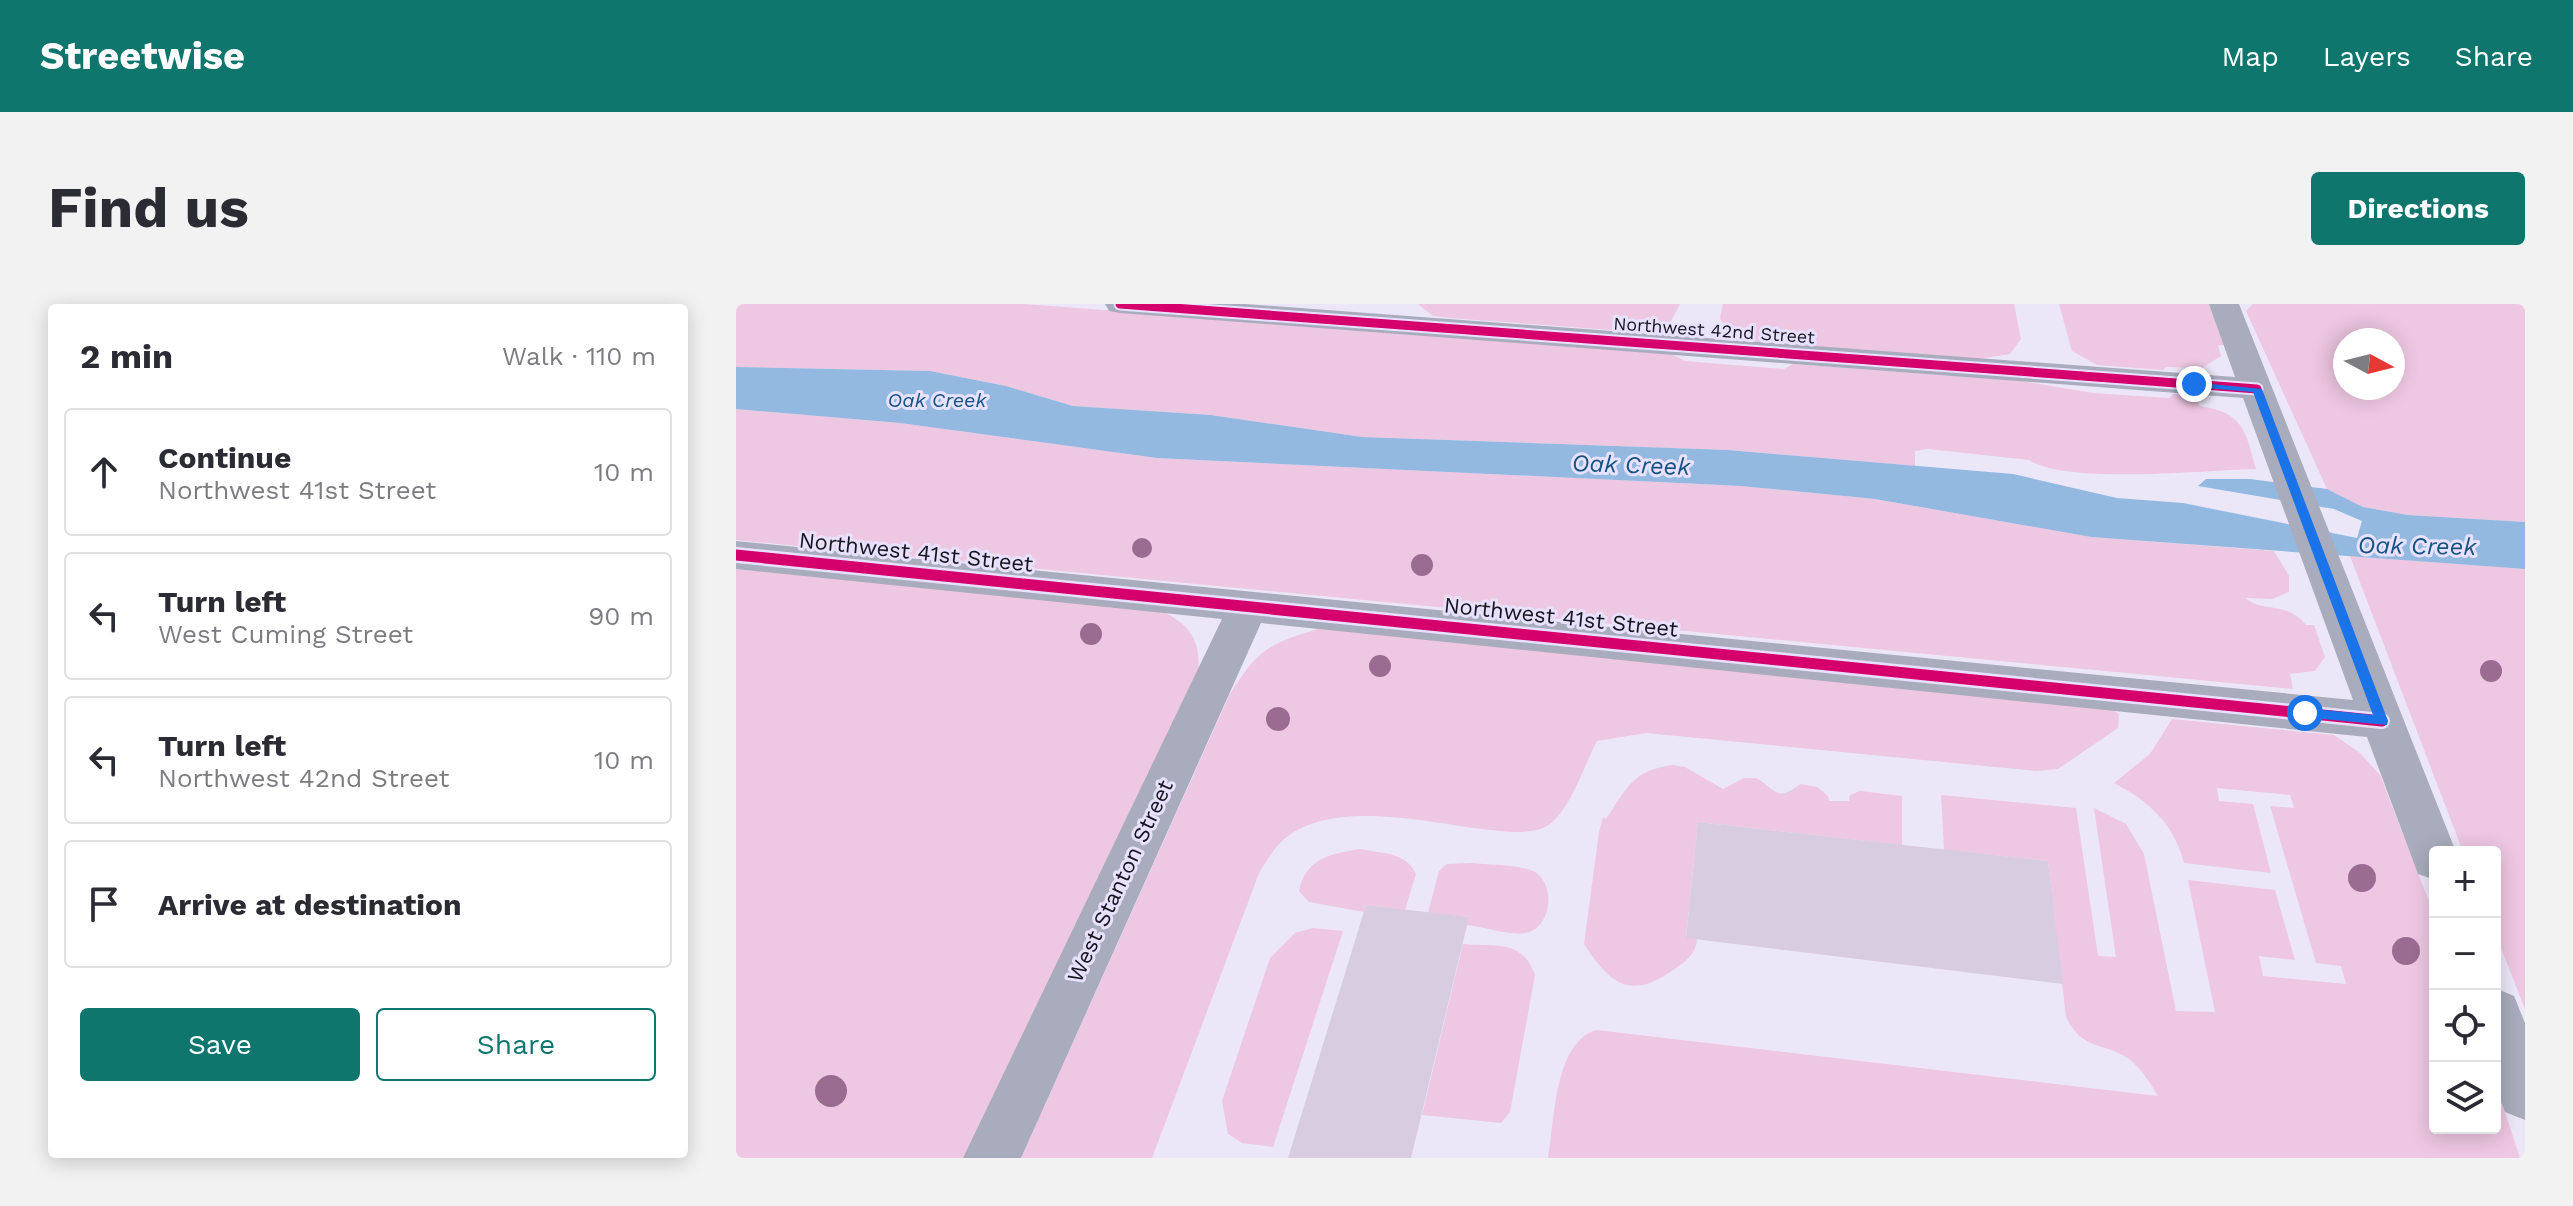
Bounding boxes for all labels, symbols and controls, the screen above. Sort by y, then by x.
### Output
text: Streetwise [40,34,245,78]
text: Map [2222,40,2279,73]
text: Layers [2323,40,2411,73]
text: Share [2455,40,2533,73]
button: Directions [2311,172,2525,245]
text: Find us [48,175,249,241]
street label: Northwest 42nd Street [1613,312,1816,348]
north arrow [2333,328,2405,400]
text: 2 min [80,336,173,376]
text: Walk · 110 m [502,341,656,371]
route end [2176,366,2212,402]
water label: Oak Creek [888,388,988,412]
text: Continue [158,440,291,475]
water label: Oak Creek [1571,449,1692,481]
icon: ahead [82,450,126,494]
text: 10 m [594,457,654,487]
text: Northwest 41st Street [158,475,436,505]
street label: Northwest 41st Street [798,527,1034,577]
water label: Oak Creek [2357,531,2478,561]
text: Turn left [158,584,286,619]
street label: Northwest 41st Street [1443,592,1679,642]
icon: left [82,594,126,638]
text: 90 m [588,601,654,631]
text: West Cuming Street [158,619,413,649]
route start [2287,695,2323,731]
text: Turn left [158,728,286,763]
icon: left [82,738,126,782]
text: 10 m [594,745,654,775]
text: Northwest 42nd Street [158,763,449,793]
street label: West Stanton Street [1062,776,1178,986]
map controls [2429,846,2501,1134]
button: + [2429,846,2501,918]
icon: arrive [82,882,126,926]
text: Arrive at destination [158,887,462,922]
button: − [2429,918,2501,990]
button: locate [2429,990,2501,1062]
button: Save [80,1008,360,1081]
button: Share [376,1008,656,1081]
button: layers [2429,1062,2501,1134]

